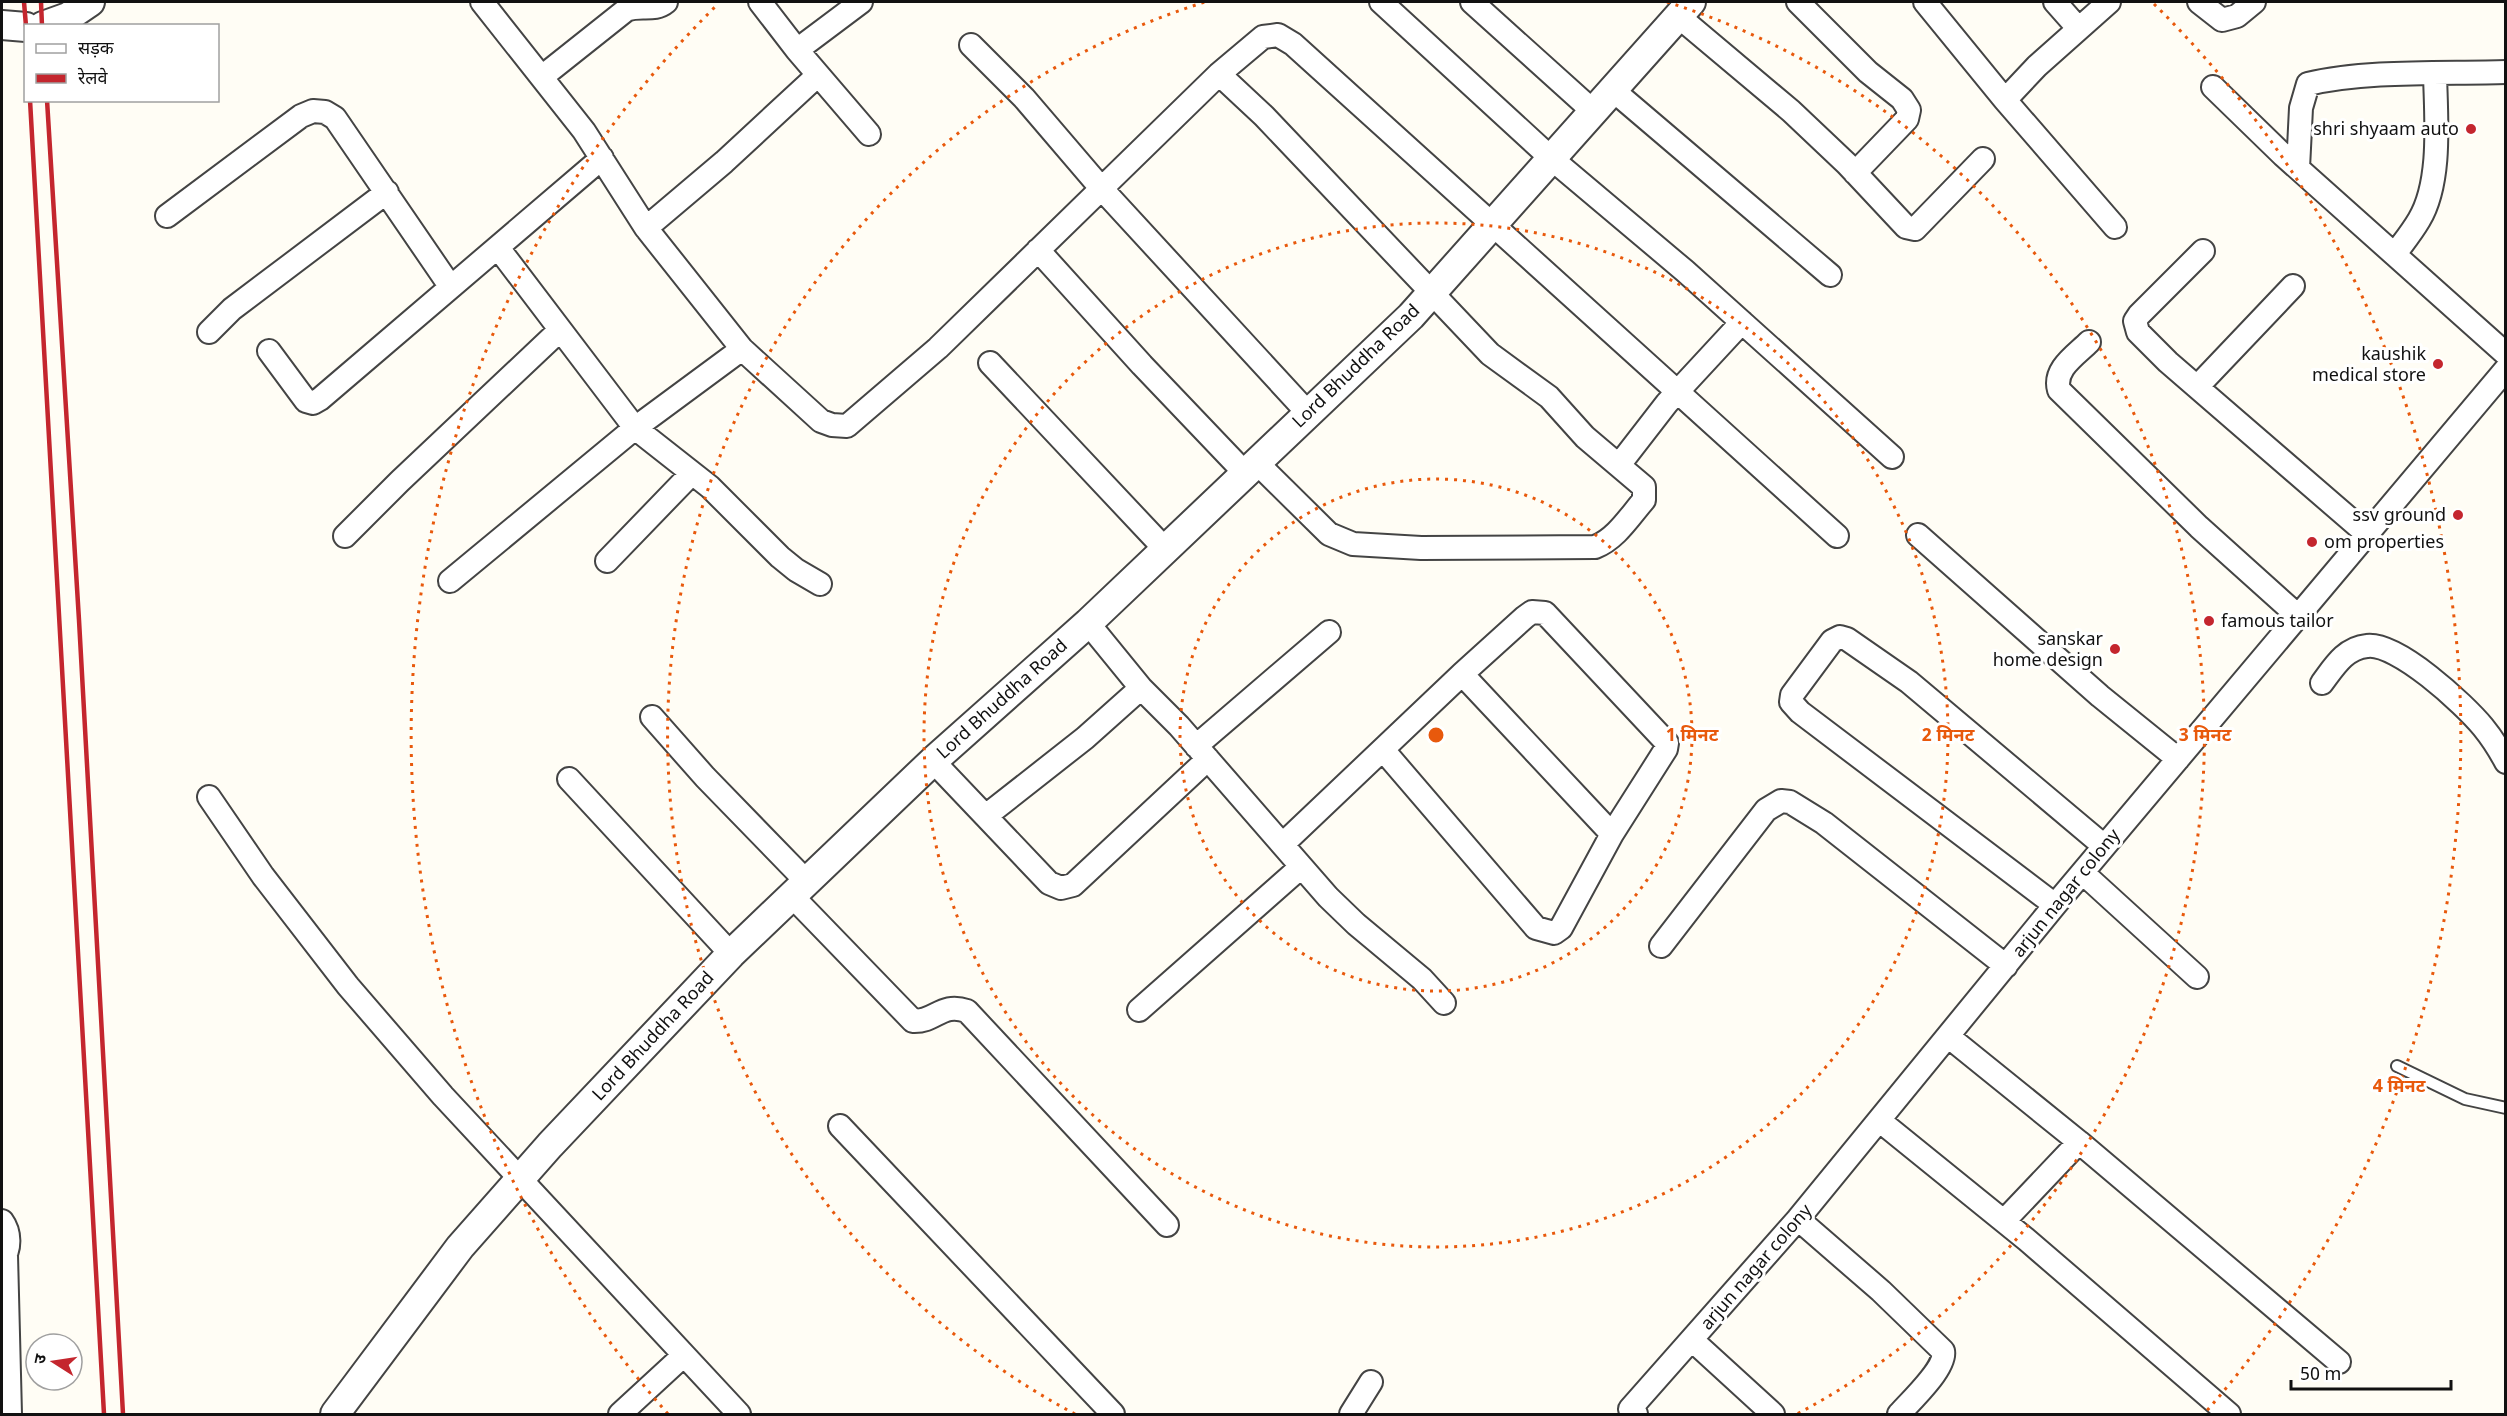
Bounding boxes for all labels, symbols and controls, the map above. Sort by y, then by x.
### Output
legend [24,24,219,102]
text: सड़क [78,38,115,61]
text: रेलवे [77,67,109,91]
place label: shri shyaam auto [2313,119,2459,142]
marker: shri shyaam auto [2464,122,2478,136]
street label: Lord Bhuddha Road [1288,300,1426,434]
place label: kaushik medical store [2312,344,2426,388]
marker: kaushik medical store [2431,357,2445,371]
place label: ssv ground [2353,505,2446,528]
marker: ssv ground [2451,508,2465,522]
place label: om properties [2324,532,2444,555]
marker: om properties [2305,535,2319,549]
place label: famous tailor [2221,611,2334,634]
marker: famous tailor [2202,614,2216,628]
place label: sanskar home design [1993,629,2104,673]
street label: Lord Bhuddha Road [933,635,1073,765]
marker: sanskar home design [2108,642,2122,656]
centre of rings [1426,725,1446,745]
text: 1 मिनट [1666,725,1719,748]
text: 2 मिनट [1922,725,1975,748]
text: 3 मिनट [2179,725,2232,748]
street label: arjun nagar colony [2008,824,2127,963]
street label: Lord Bhuddha Road [588,968,720,1106]
text: 4 मिनट [2373,1076,2426,1099]
street label: arjun nagar colony [1696,1200,1818,1336]
north arrow [24,1332,84,1392]
text: उ [31,1352,53,1366]
scale bar [2291,1353,2452,1391]
text: 50 m [2300,1364,2341,1387]

